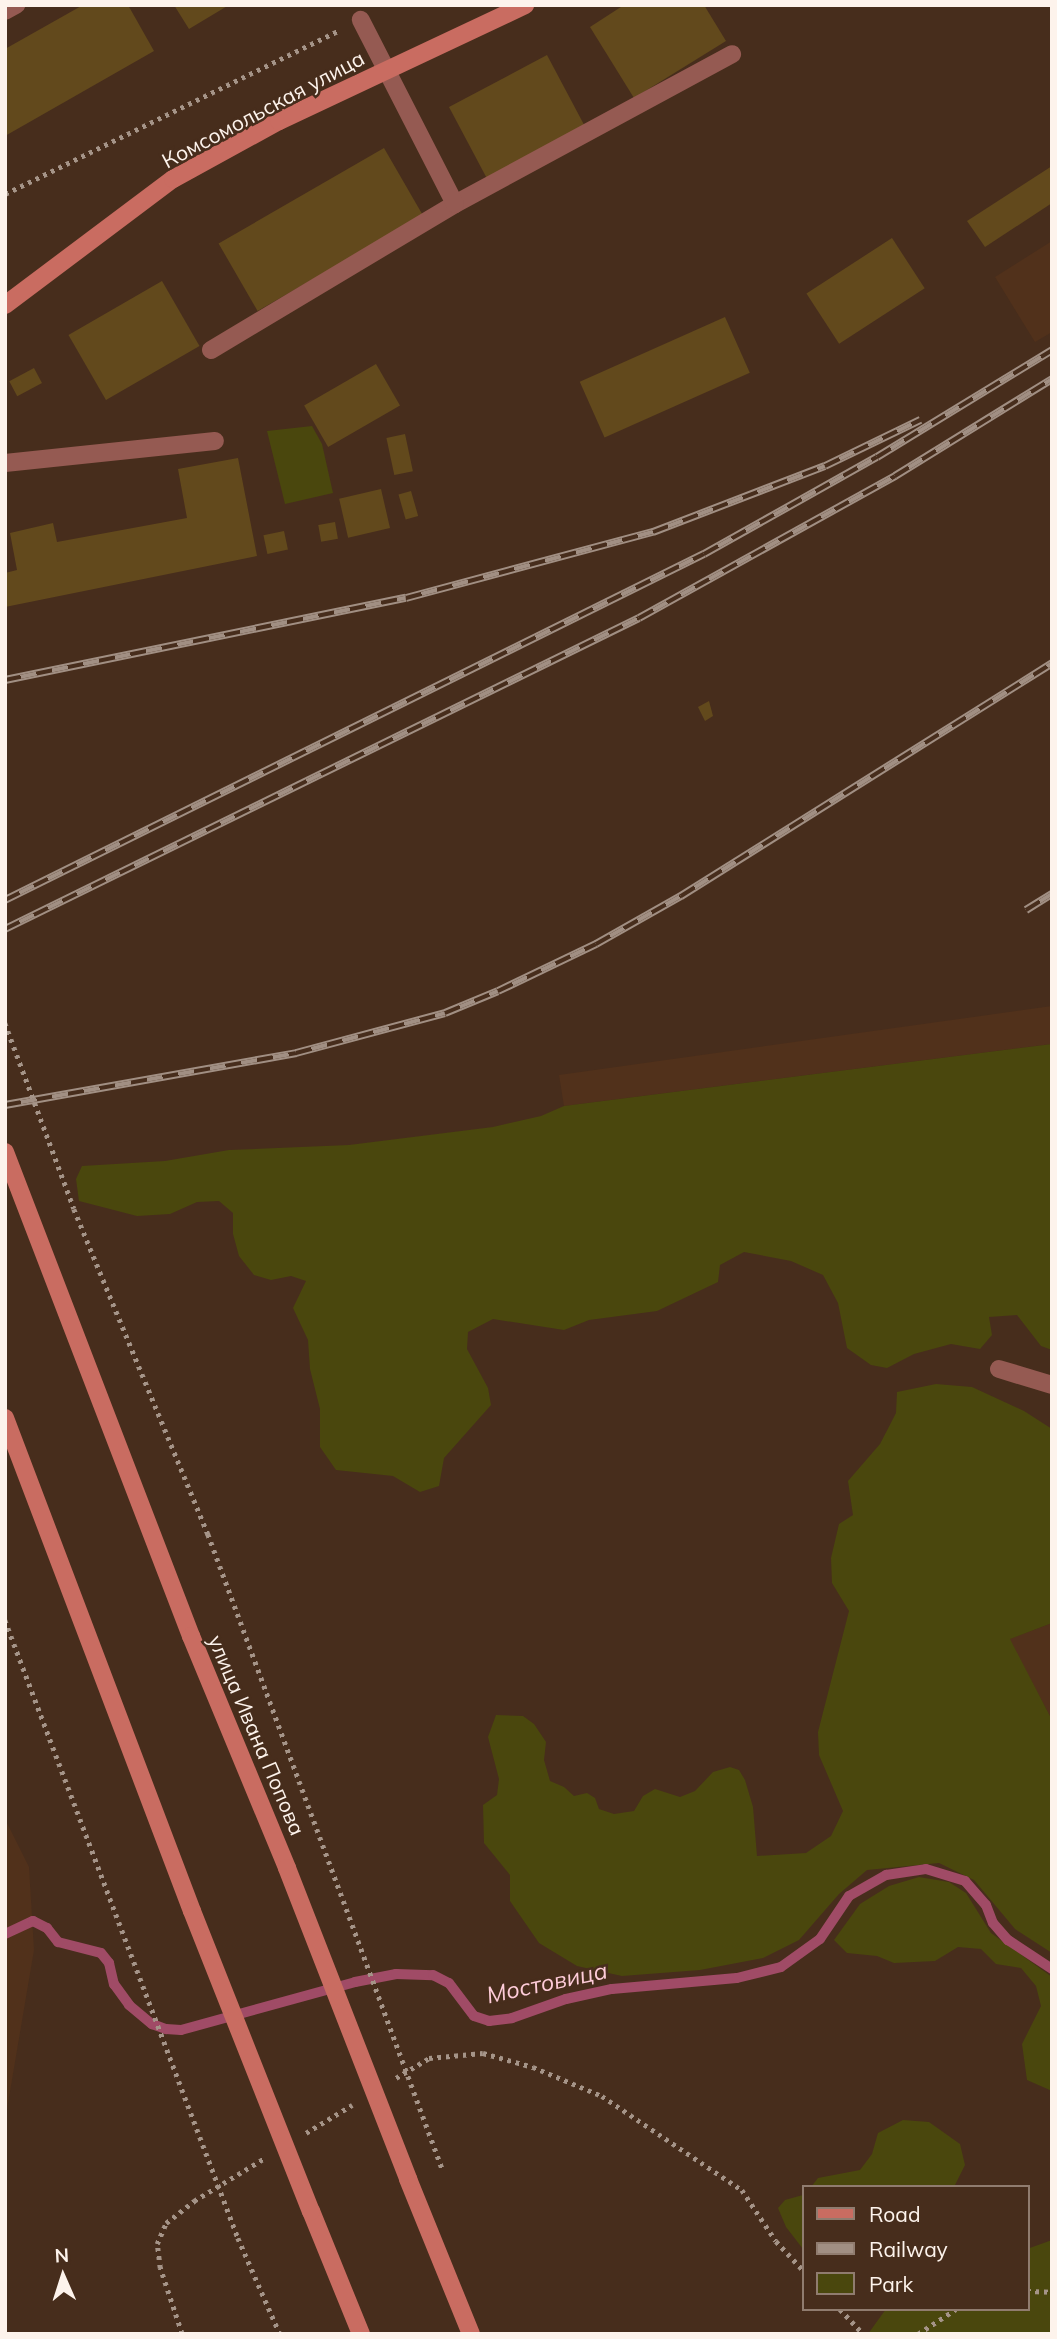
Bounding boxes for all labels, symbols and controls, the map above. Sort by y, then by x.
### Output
street label: Комсомольская улица [157,45,369,173]
street label: улица Ивана Попова [203,1631,311,1839]
water label: Мостовица [484,1957,610,2009]
legend [802,2185,1029,2311]
text: Road [869,2201,920,2227]
text: Railway [869,2236,948,2262]
north arrow [28,2241,98,2311]
text: N [54,2243,70,2267]
text: Park [869,2271,913,2297]

